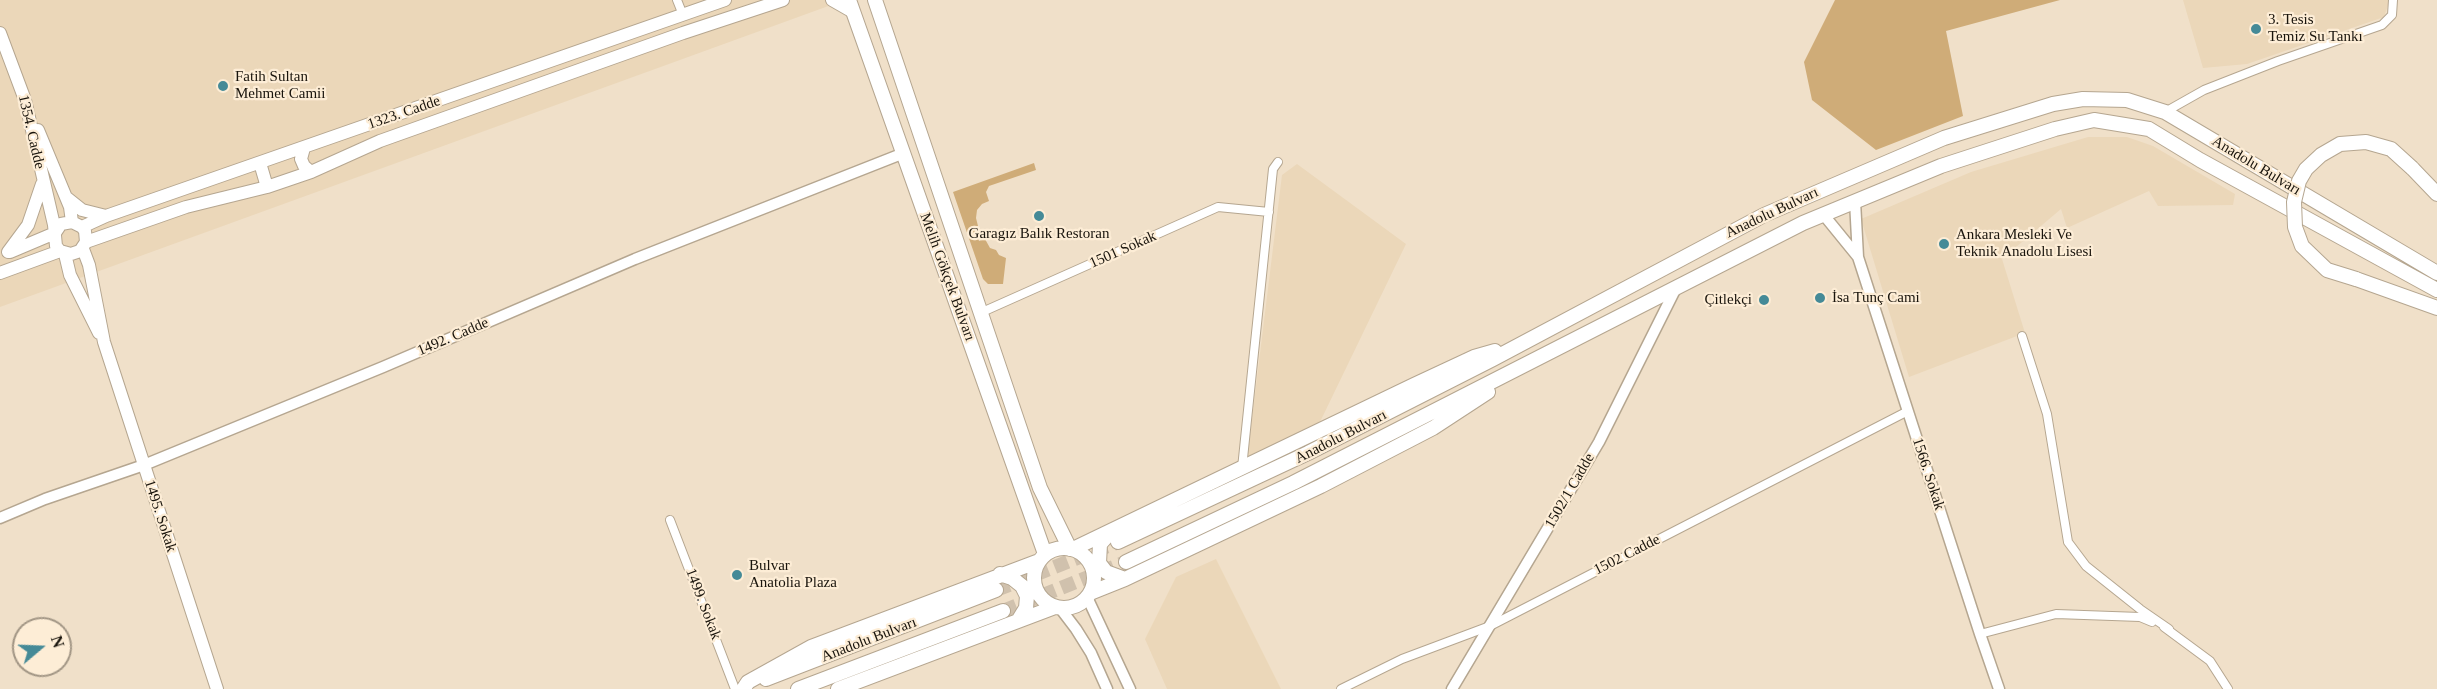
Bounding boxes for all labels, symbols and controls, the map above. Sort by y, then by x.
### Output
place label: 3. Tesis Temiz Su Tankı [2268,11,2363,46]
marker: 3. Tesis Temiz Su Tankı [2249,22,2263,36]
place label: Fatih Sultan Mehmet Camii [235,68,325,103]
marker: Fatih Sultan Mehmet Camii [216,79,230,93]
street label: 1323. Cadde [365,92,443,134]
street label: 1354. Cadde [14,93,48,171]
street label: Anadolu Bulvarı [2208,132,2304,200]
street label: Anadolu Bulvarı [1723,184,1821,242]
marker: Garagız Balık Restoran [1032,209,1046,223]
street label: Melih Gökçek Bulvarı [915,211,979,343]
place label: Garagız Balık Restoran [969,225,1109,243]
place label: Ankara Mesleki Ve Teknik Anadolu Lisesi [1956,226,2092,261]
street label: 1501 Sokak [1087,227,1159,273]
marker: Ankara Mesleki Ve Teknik Anadolu Lisesi [1937,237,1951,251]
place label: İsa Tunç Cami [1832,289,1920,307]
place label: Çitlekçi [1705,291,1752,309]
marker: İsa Tunç Cami [1813,291,1827,305]
marker: Çitlekçi [1757,293,1771,307]
street label: 1492. Cadde [415,314,491,360]
street label: Anadolu Bulvarı [1292,406,1390,468]
street label: 1566. Sokak [1908,436,1948,512]
street label: 1502/1 Cadde [1541,450,1599,532]
street label: 1495. Sokak [140,478,180,554]
street label: 1502 Cadde [1591,531,1663,579]
place label: Bulvar Anatolia Plaza [749,557,837,592]
street label: 1499. Sokak [681,566,725,642]
marker: Bulvar Anatolia Plaza [730,568,744,582]
street label: Anadolu Bulvarı [819,614,919,666]
north arrow [12,617,72,677]
text: N [48,633,68,650]

